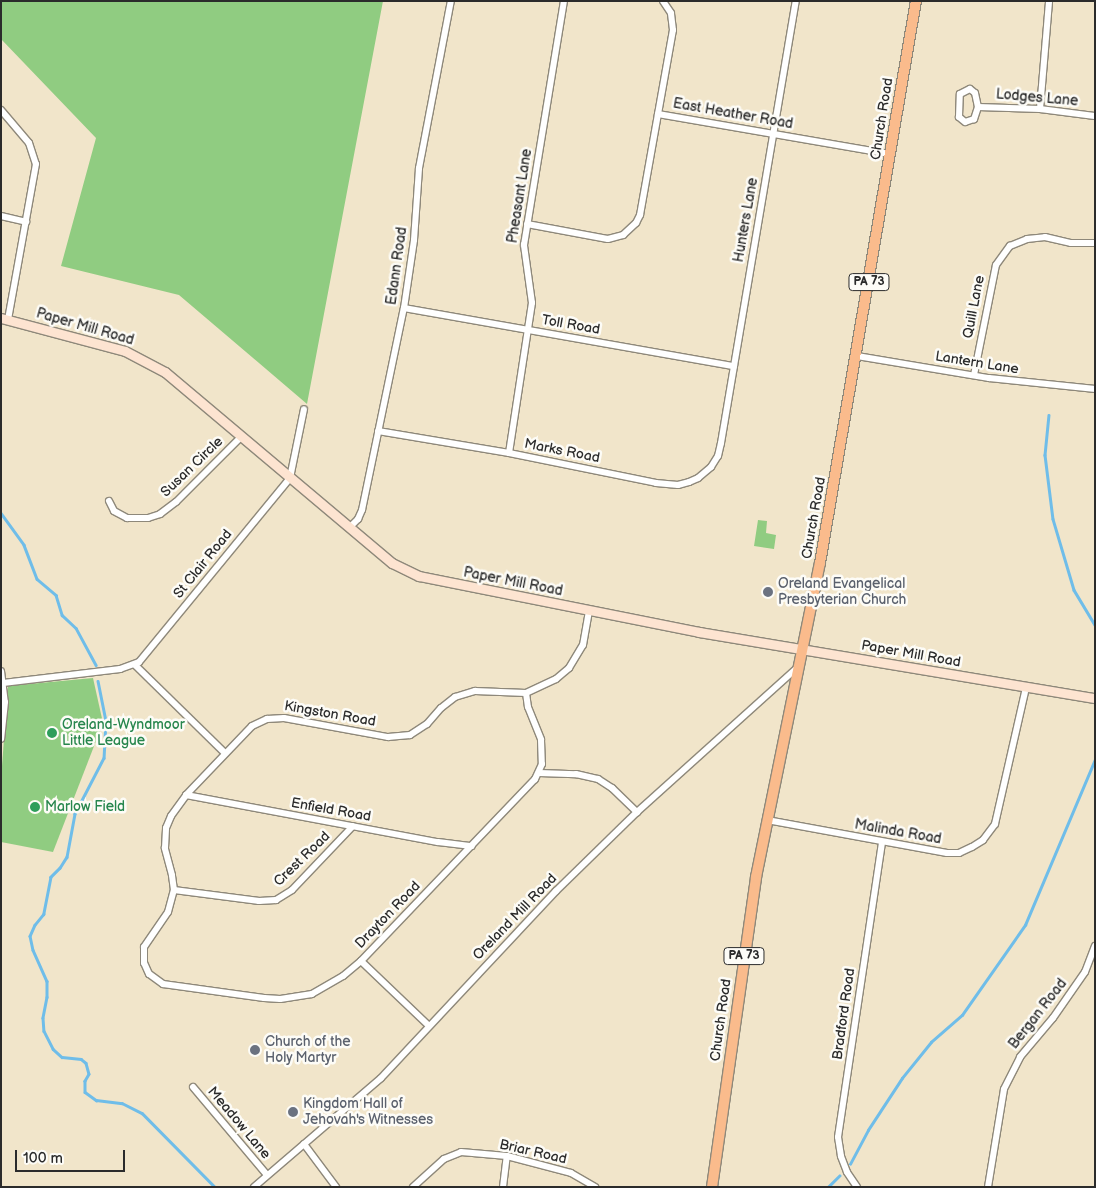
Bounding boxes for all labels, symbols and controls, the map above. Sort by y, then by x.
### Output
street label: Church Road [867,77,897,161]
street label: Lodges Lane [995,86,1079,110]
street label: East Heather Road [672,95,794,133]
street label: Pheasant Lane [504,148,536,244]
street label: Hunters Lane [730,176,762,264]
street label: Edann Road [383,226,411,306]
road number: PA 73 [848,272,890,292]
street label: Quill Lane [960,274,988,340]
street label: Paper Mill Road [34,305,136,349]
street label: Toll Road [541,312,601,338]
street label: Lantern Lane [934,348,1020,378]
street label: Susan Circle [158,433,226,501]
street label: Marks Road [523,435,601,467]
street label: Church Road [799,476,829,560]
street label: St Clair Road [170,526,236,602]
street label: Paper Mill Road [462,564,564,600]
place label: Oreland Evangelical Presbyterian Church [778,576,906,608]
marker: Oreland Evangelical Presbyterian Church [762,586,774,598]
street label: Paper Mill Road [860,637,962,671]
street label: Kingston Road [283,698,377,730]
place label: Oreland-Wyndmoor Little League [62,717,185,750]
marker: Oreland-Wyndmoor Little League [46,727,58,739]
street label: Enfield Road [290,795,372,825]
place label: Marlow Field [45,799,125,815]
marker: Marlow Field [29,801,41,813]
street label: Malinda Road [853,816,943,848]
street label: Crest Road [270,828,334,890]
street label: Oreland Mill Road [469,870,561,964]
street label: Drayton Road [352,878,424,952]
road number: PA 73 [723,946,765,966]
street label: Bradford Road [829,967,859,1061]
street label: Bergan Road [1005,976,1071,1052]
street label: Church Road [707,978,735,1062]
place label: Church of the Holy Martyr [265,1034,351,1066]
marker: Church of the Holy Martyr [249,1044,261,1056]
street label: Meadow Lane [204,1083,274,1163]
place label: Kingdom Hall of Jehovah's Witnesses [303,1096,434,1128]
marker: Kingdom Hall of Jehovah's Witnesses [287,1106,299,1118]
street label: Briar Road [498,1136,568,1168]
scale bar [18,1140,128,1172]
text: 100 m [23,1149,63,1168]

